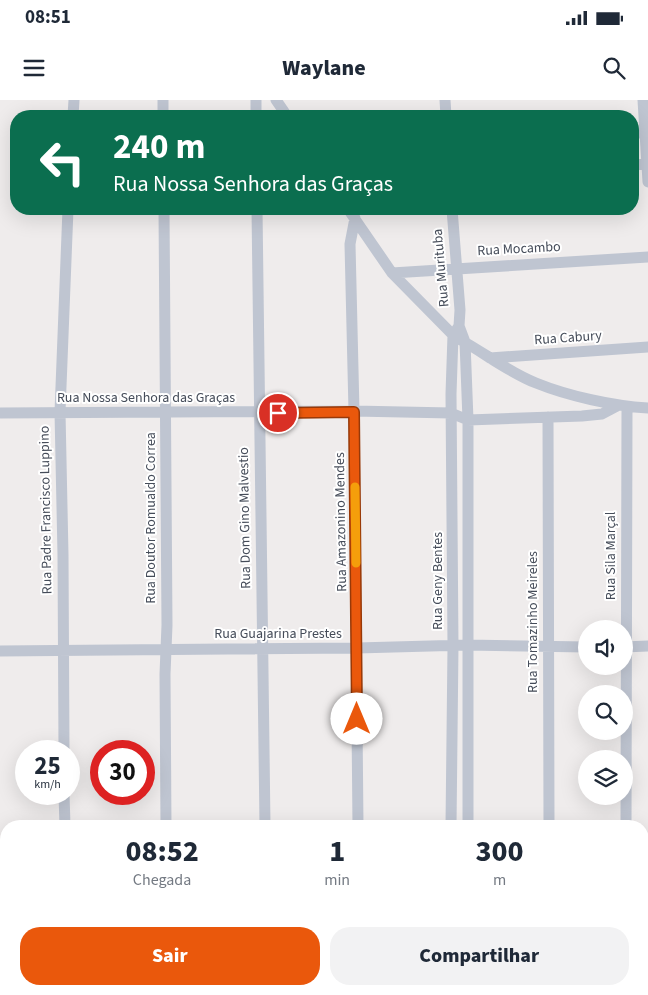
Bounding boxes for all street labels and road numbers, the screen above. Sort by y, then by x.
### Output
street label: Rua Murituba [428,228,454,308]
street label: Rua Mocambo [477,237,561,261]
street label: Rua Cabury [534,326,603,350]
street label: Rua Nossa Senhora das Graças [57,388,235,408]
street label: Rua Padre Francisco Luppino [35,426,57,594]
street label: Rua Doutor Romualdo Correa [141,432,161,604]
street label: Rua Dom Gino Malvestio [234,447,256,589]
street label: Rua Amazonino Mendes [330,452,352,592]
street label: Rua Sila Marçal [601,511,621,600]
street label: Rua Geny Bentes [428,532,448,630]
street label: Rua Tomazinho Meireles [523,551,543,693]
street label: Rua Guajarina Prestes [214,624,342,644]

